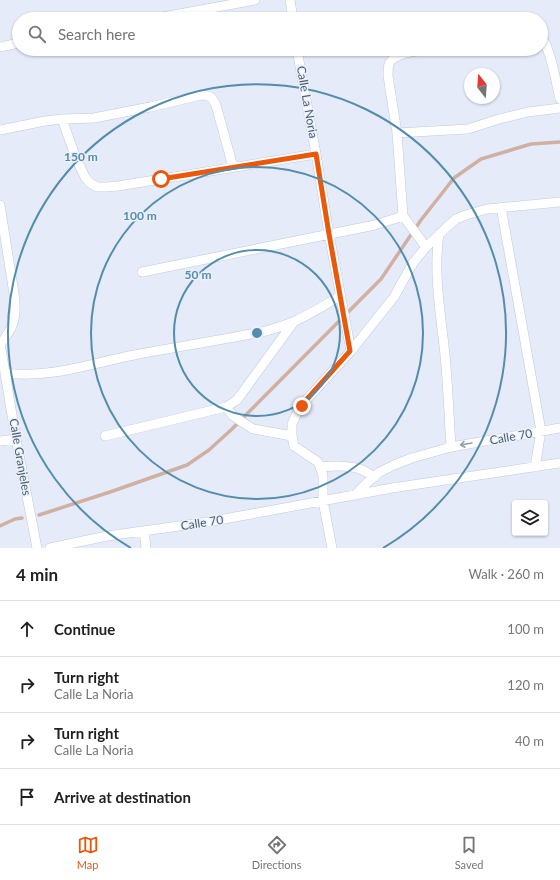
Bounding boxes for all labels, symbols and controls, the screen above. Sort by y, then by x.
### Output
search box [12,12,548,56]
icon: search [26,23,48,45]
text: Search here [58,25,135,43]
street label: Calle La Noria [294,65,321,139]
north arrow [464,68,500,104]
text: 150 m [64,149,98,164]
route start [152,170,170,188]
text: 100 m [123,208,157,223]
text: 50 m [185,267,211,282]
centre of rings [250,326,264,340]
route end [293,397,311,415]
street label: Calle Granjeles [6,417,35,497]
street label: Calle 70 [488,425,533,448]
one-way arrow [460,440,473,448]
map controls [512,500,548,536]
button: layers [512,500,548,536]
street label: Calle 70 [180,512,224,533]
text: 4 min [16,564,58,585]
text: Walk · 260 m [468,566,544,582]
icon: ahead [16,618,38,640]
text: Continue [54,620,115,638]
text: 100 m [507,621,544,637]
text: Turn right [54,668,119,686]
icon: right [16,674,38,696]
text: 120 m [507,677,544,693]
text: Calle La Noria [54,686,133,702]
text: Turn right [54,724,119,742]
icon: right [16,730,38,752]
text: 40 m [515,733,544,749]
text: Calle La Noria [54,742,133,758]
icon: arrive [16,786,38,808]
text: Arrive at destination [54,788,191,806]
tab: Map [77,834,99,871]
tab: Directions [252,834,301,871]
tab: Saved [455,834,483,871]

